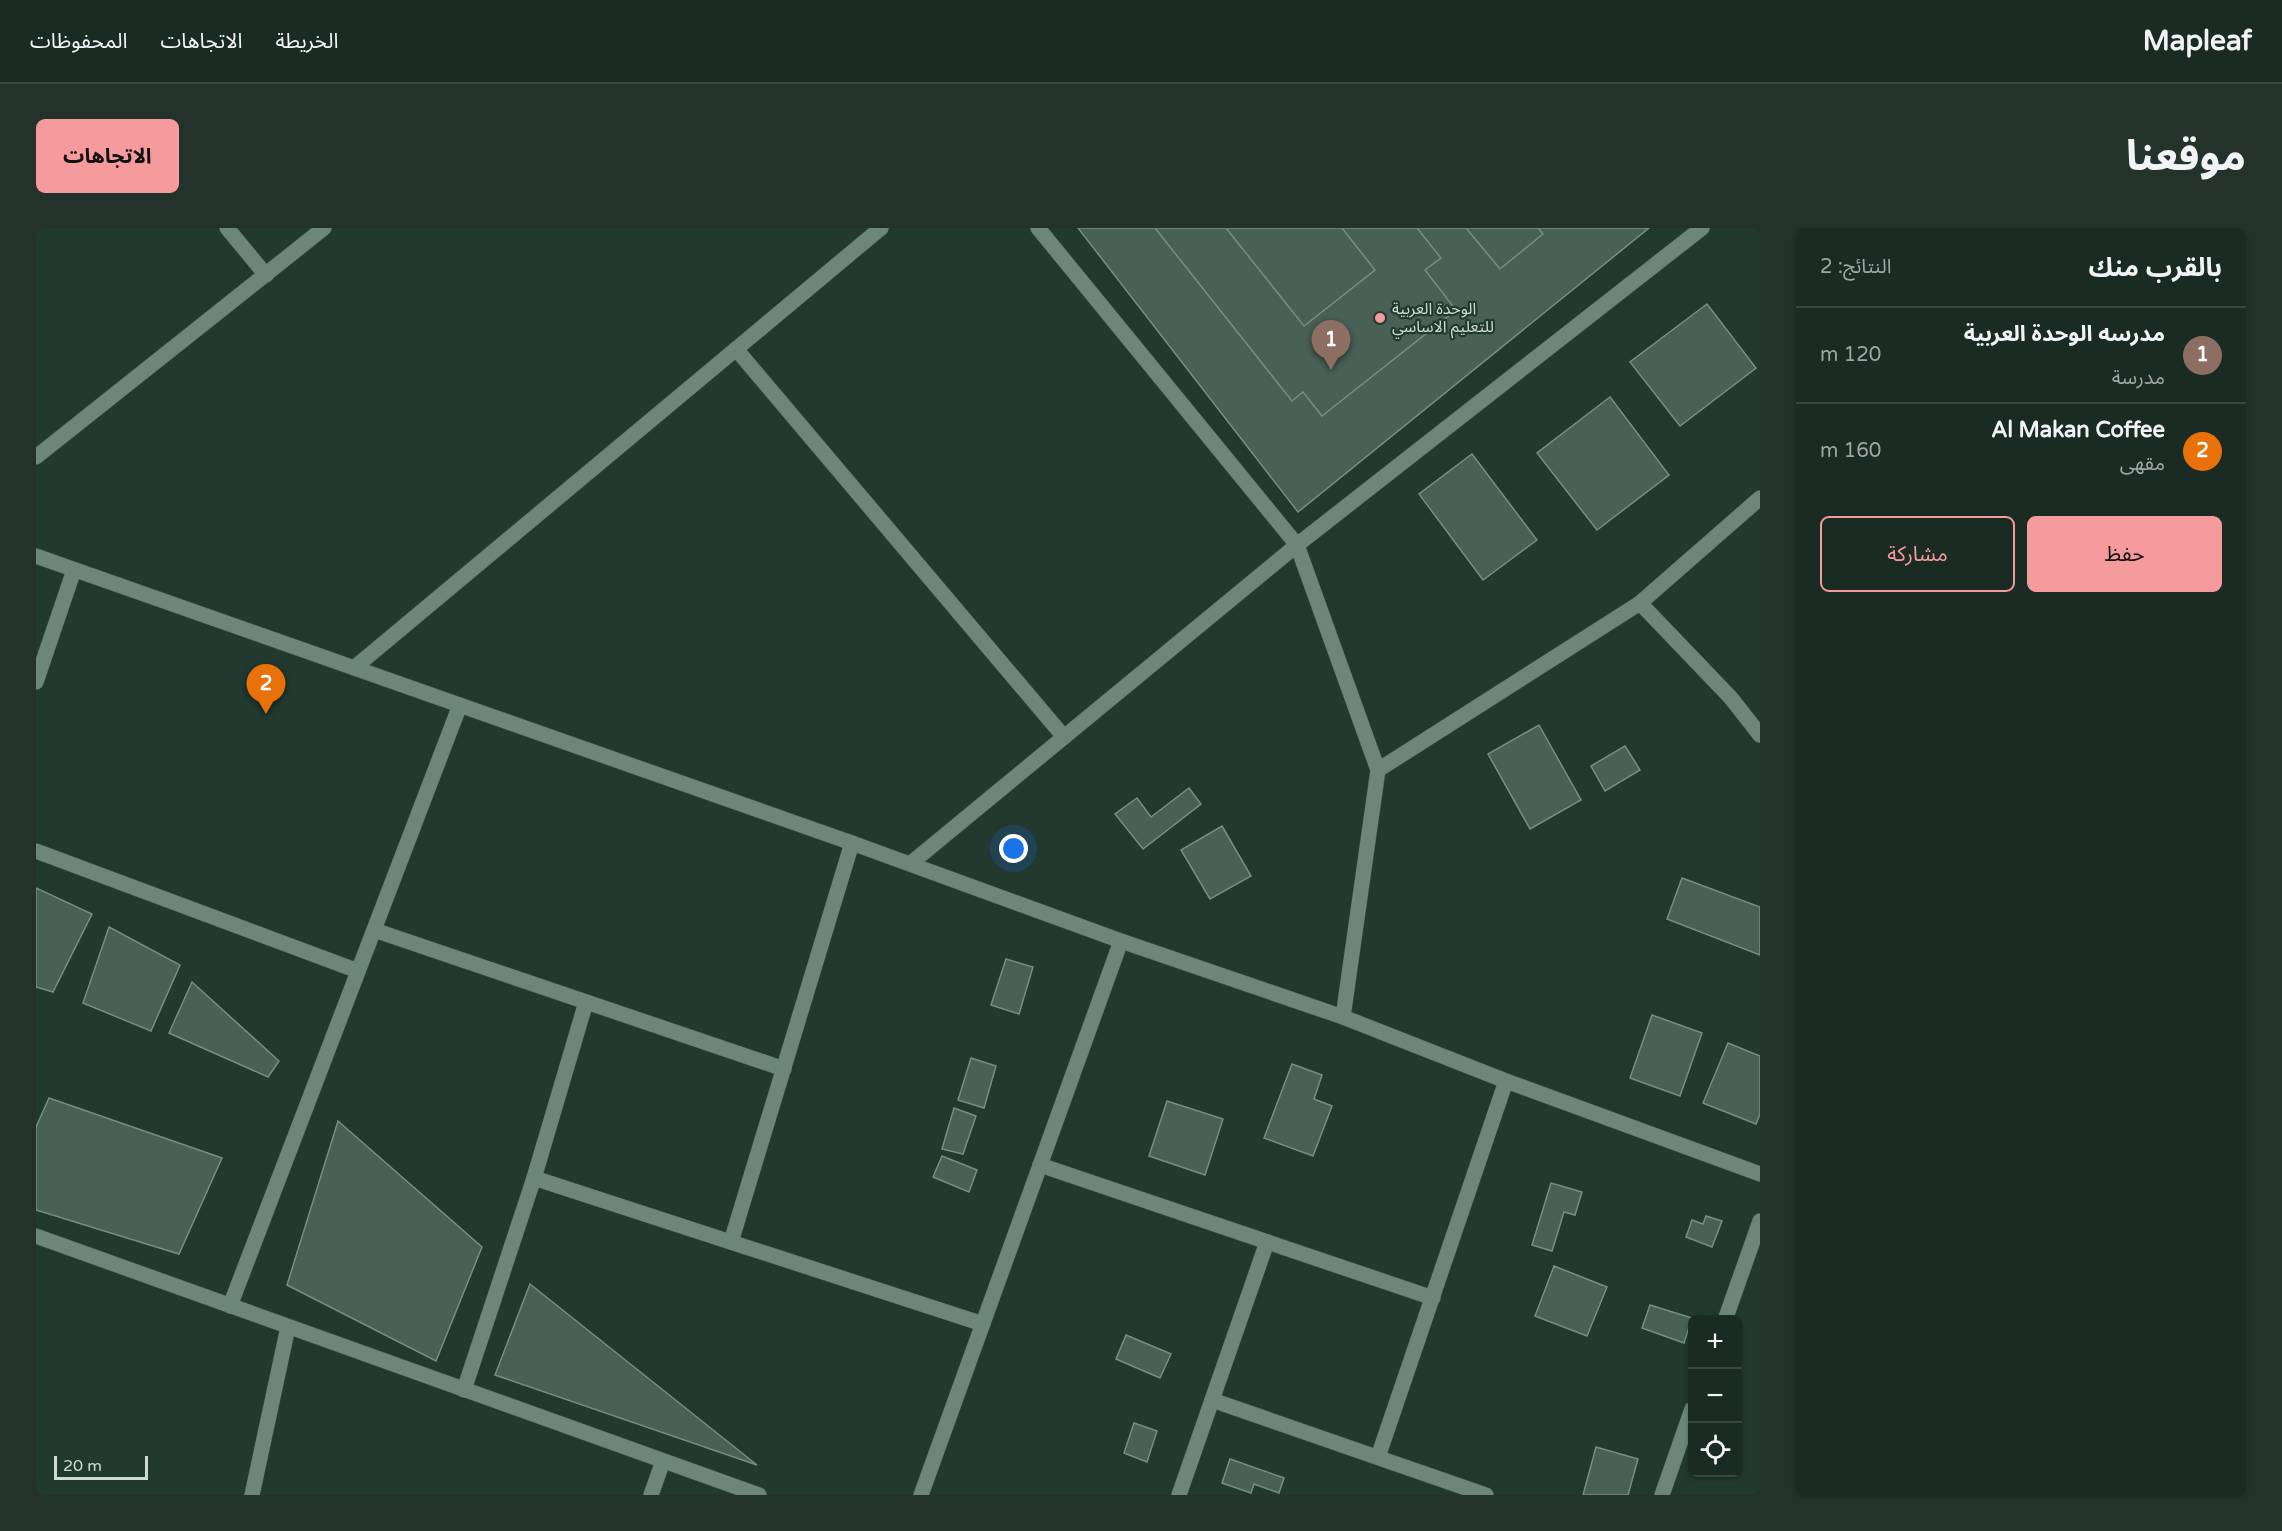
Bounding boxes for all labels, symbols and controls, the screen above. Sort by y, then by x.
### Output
text: Mapleaf [2143,24,2252,58]
text: المحفوظات [30,29,127,54]
text: الاتجاهات [160,29,242,54]
text: الخريطة [275,29,338,54]
button: الاتجاهات [36,119,179,193]
text: موقعنا [2126,131,2246,182]
text: بالقرب منك [2088,252,2222,283]
text: النتائج: 2 [1820,255,1891,279]
place label: الوحدة العربية للتعليم الاساسي [1392,299,1494,339]
marker: الوحدة العربية للتعليم الاساسي [1373,311,1387,325]
pin: 1 [1312,320,1350,370]
text: مدرسه الوحدة العربية [1964,321,2165,347]
text: 120 m [1820,343,1881,367]
text: 1 [2196,343,2209,367]
text: مدرسة [2112,366,2165,390]
text: Al Makan Coffee [1991,417,2165,443]
text: 160 m [1820,439,1881,463]
text: 2 [2196,439,2209,463]
text: مقهى [2120,452,2165,476]
button: مشاركة [1820,516,2015,592]
button: حفظ [2027,516,2222,592]
pin: 2 [246,664,286,714]
your location [999,834,1028,863]
map controls [1688,1315,1742,1477]
button: + [1688,1315,1742,1369]
button: − [1688,1369,1742,1423]
button: locate [1688,1423,1742,1477]
scale bar [54,1453,148,1480]
text: 20 m [63,1456,102,1476]

